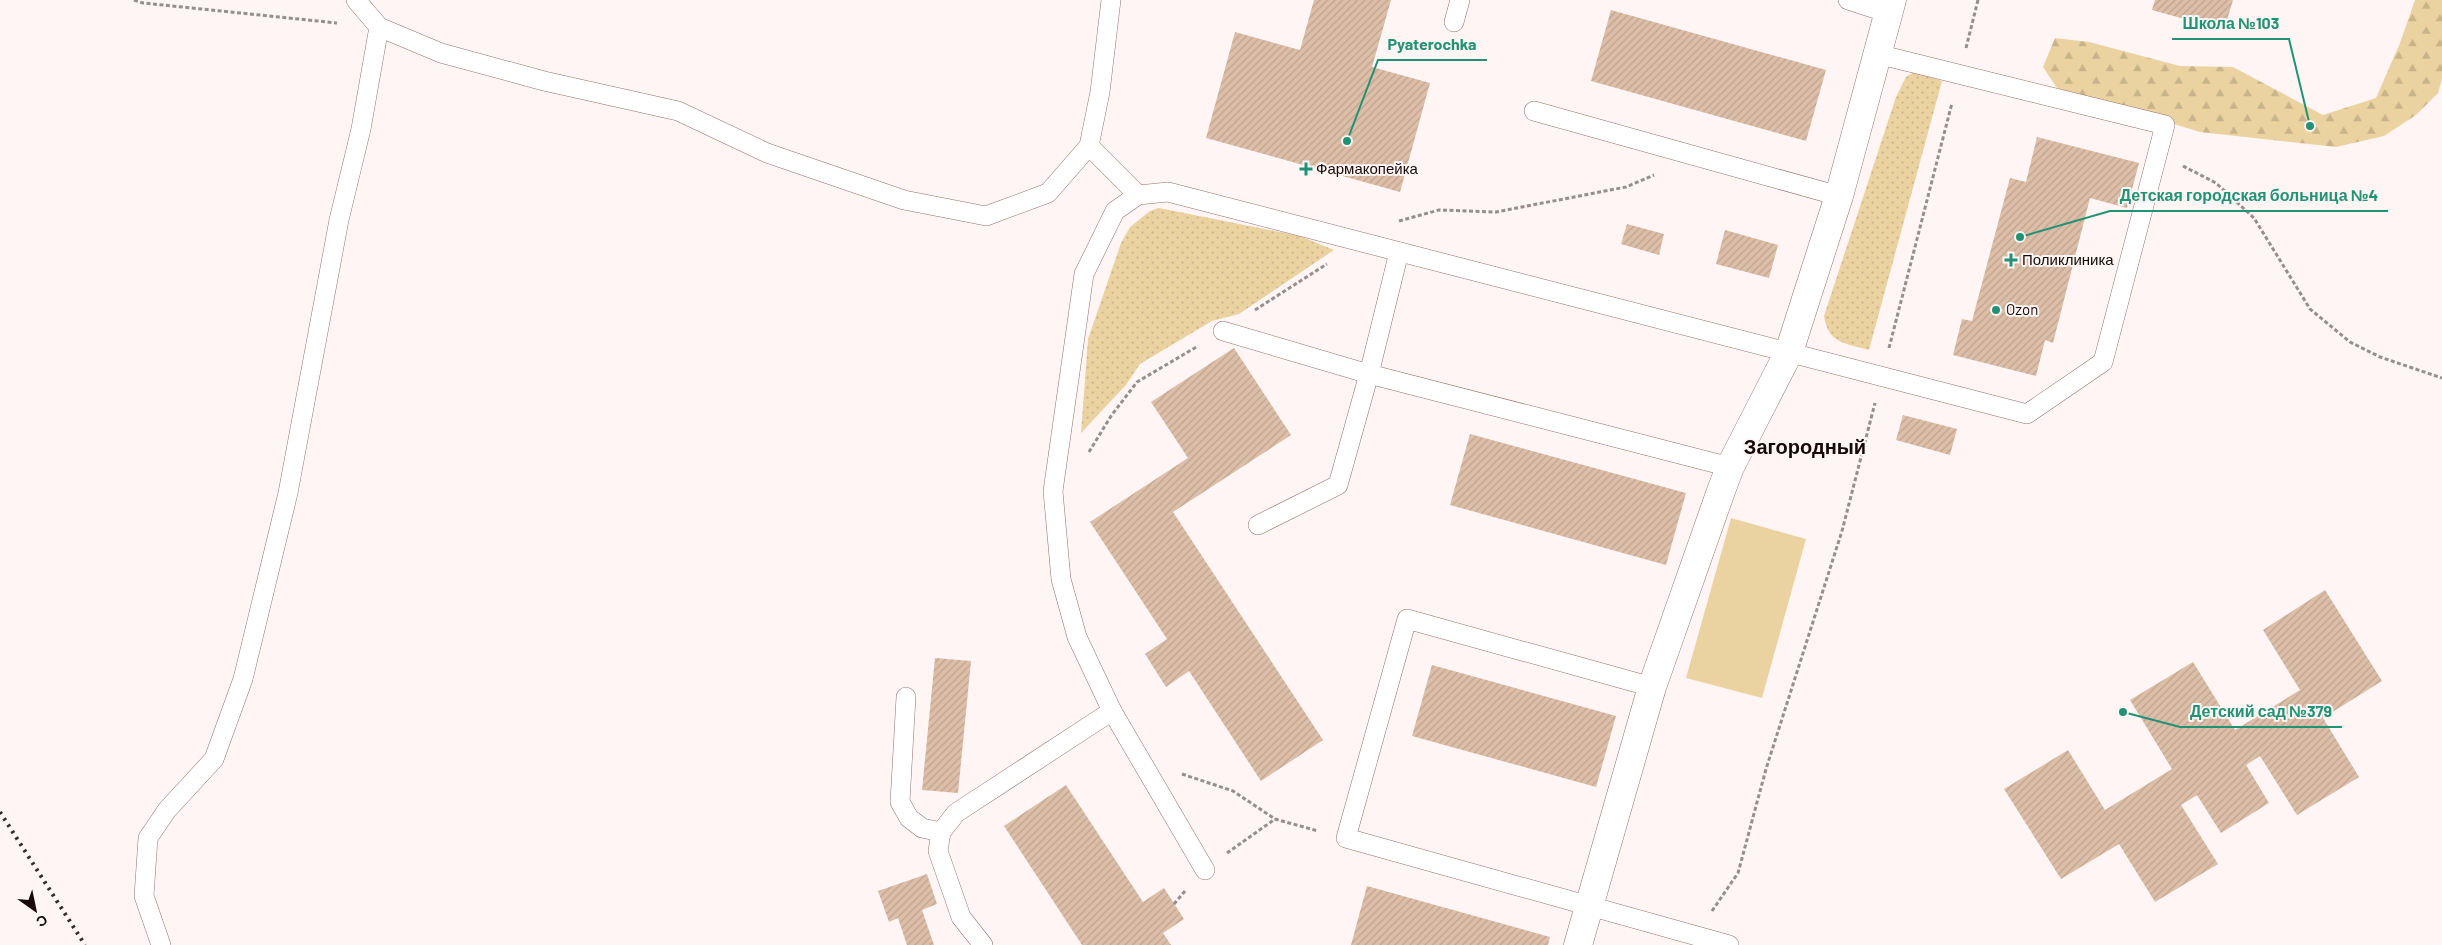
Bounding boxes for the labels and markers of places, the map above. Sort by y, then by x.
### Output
callout: Школа №103 [2172,8,2289,39]
callout: Pyaterochka [1378,29,1487,60]
place label: Фармакопейка [1316,159,1419,177]
marker: Фармакопейка [1300,163,1312,175]
callout: Детская городская больница №4 [2110,180,2388,211]
place label: Поликлиника [2022,250,2114,268]
marker: Поликлиника [2004,253,2018,267]
place label: Ozon [2006,300,2038,318]
marker: Ozon [1990,304,2002,316]
callout: Детский сад №379 [2180,696,2342,727]

